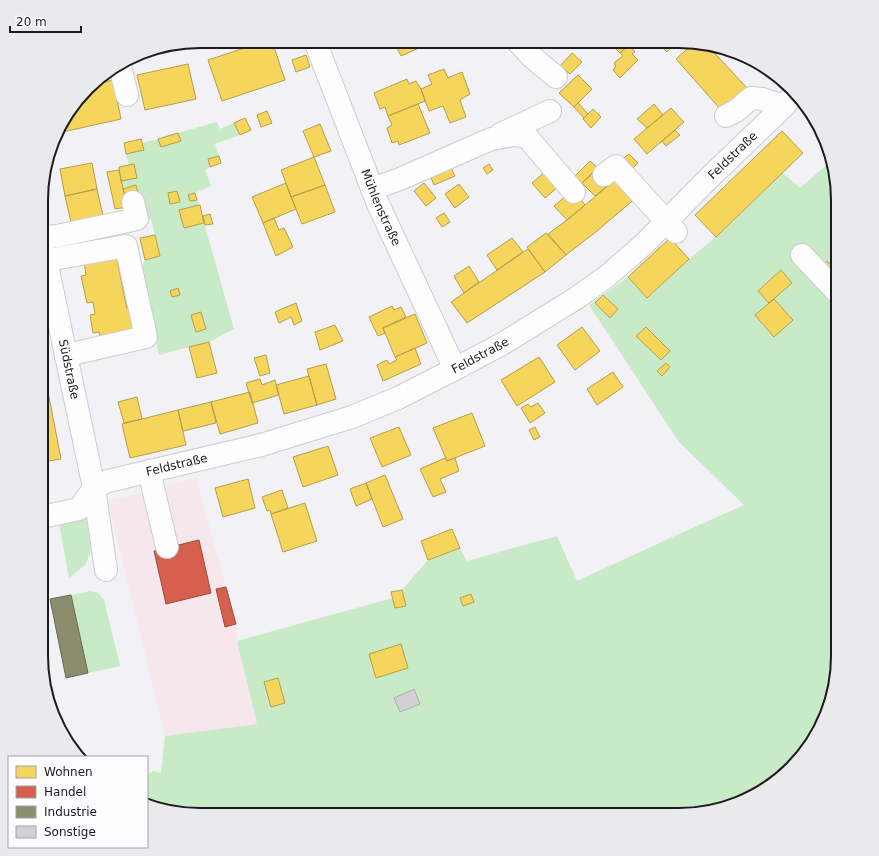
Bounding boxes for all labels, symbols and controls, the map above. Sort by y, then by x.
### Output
scale bar [10,8,81,34]
text: 20 m [16,15,47,29]
street label: Feldstraße [705,129,760,182]
street label: Mühlenstraße [358,167,404,248]
street label: Feldstraße [449,334,511,377]
street label: Südstraße [56,338,82,401]
street label: Feldstraße [145,451,209,479]
legend [8,756,148,848]
text: Wohnen [44,765,93,779]
text: Handel [44,785,86,799]
text: Industrie [44,805,97,819]
text: Sonstige [44,825,96,839]

